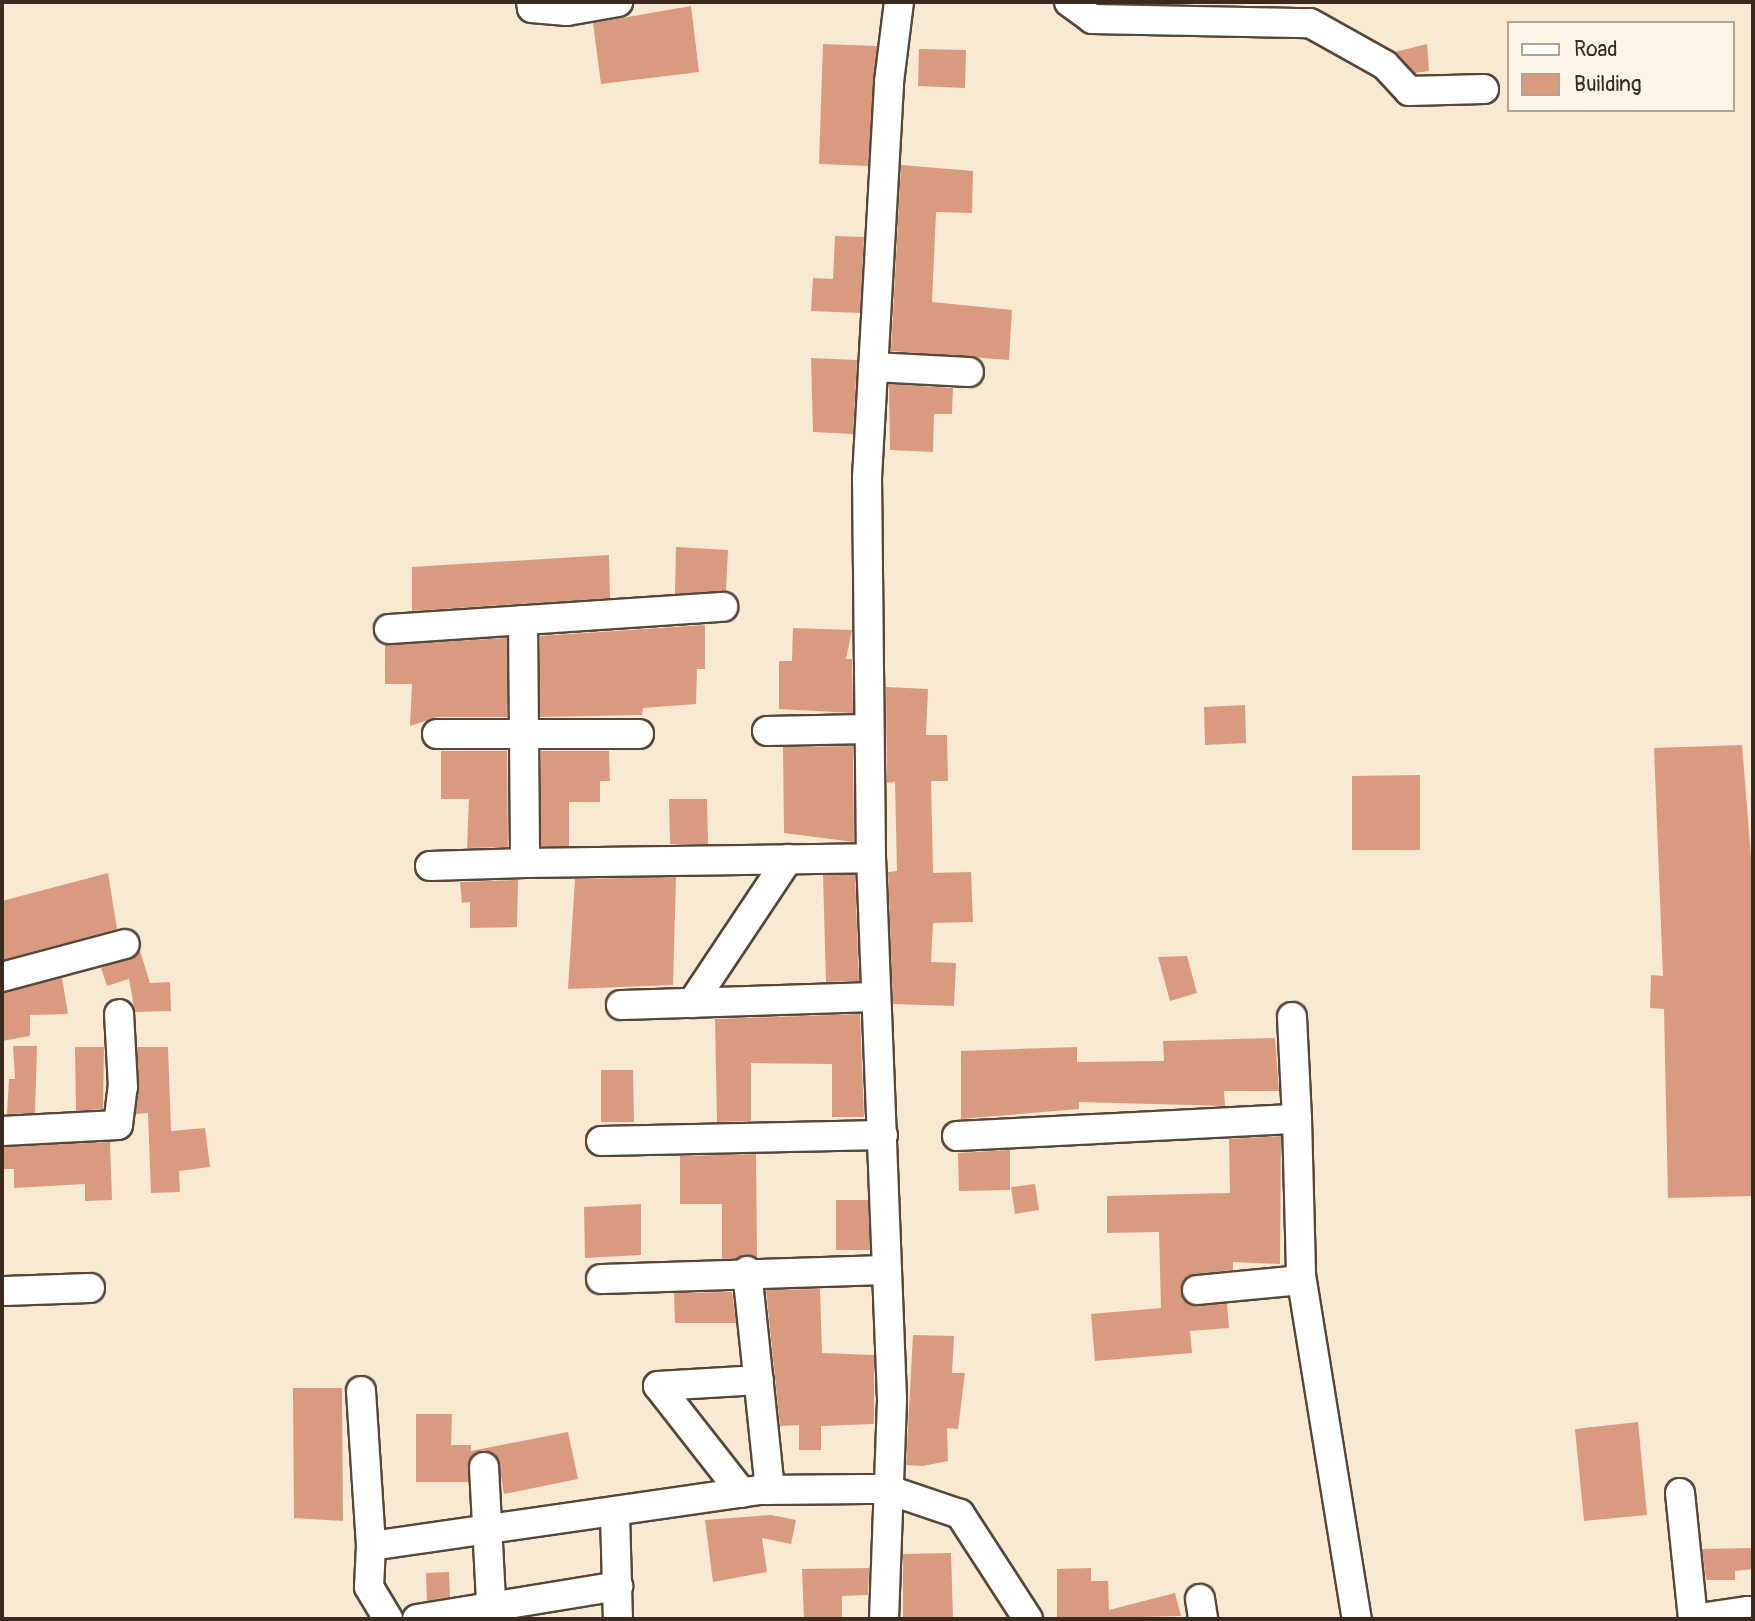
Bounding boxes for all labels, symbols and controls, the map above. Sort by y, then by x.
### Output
legend [1506,21,1734,112]
text: Road [1574,36,1618,63]
text: Building [1574,71,1641,98]

